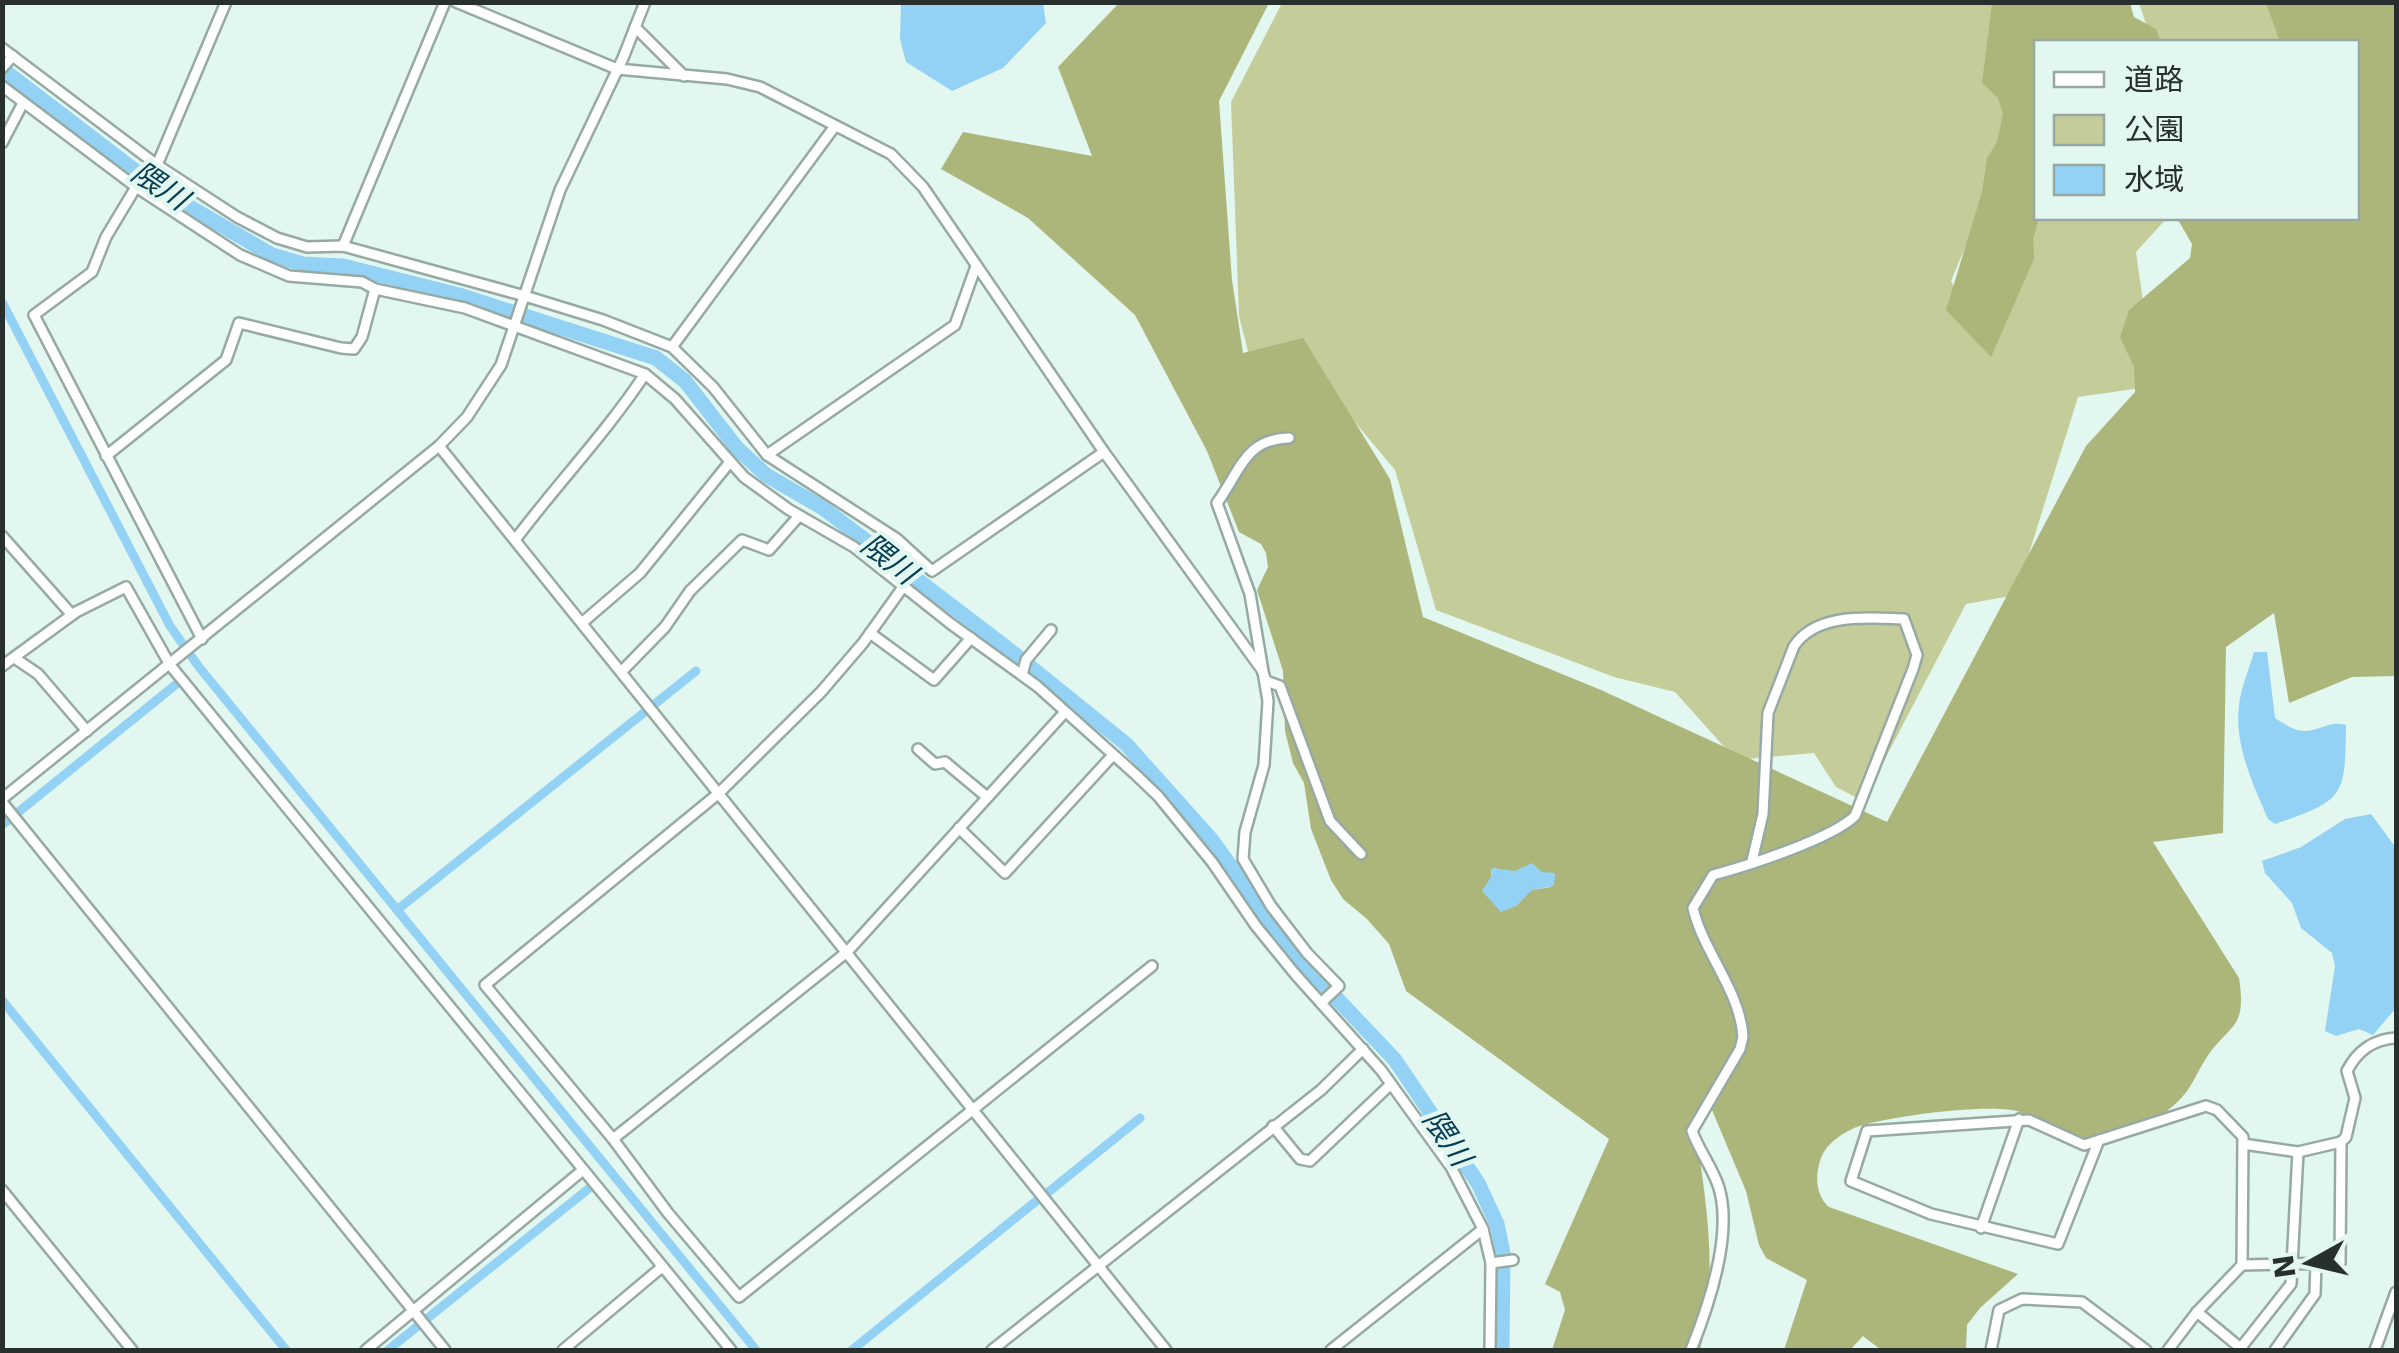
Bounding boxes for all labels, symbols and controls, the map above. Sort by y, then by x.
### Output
legend [2034,40,2359,220]
text: 道路 [2124,62,2184,97]
text: 公園 [2124,112,2184,147]
water label: 隈川 [126,154,197,219]
text: 水域 [2124,162,2184,197]
water label: 隈川 [855,526,926,593]
water label: 隈川 [1416,1103,1480,1175]
north arrow [2259,1213,2359,1313]
text: N [2267,1253,2303,1280]

